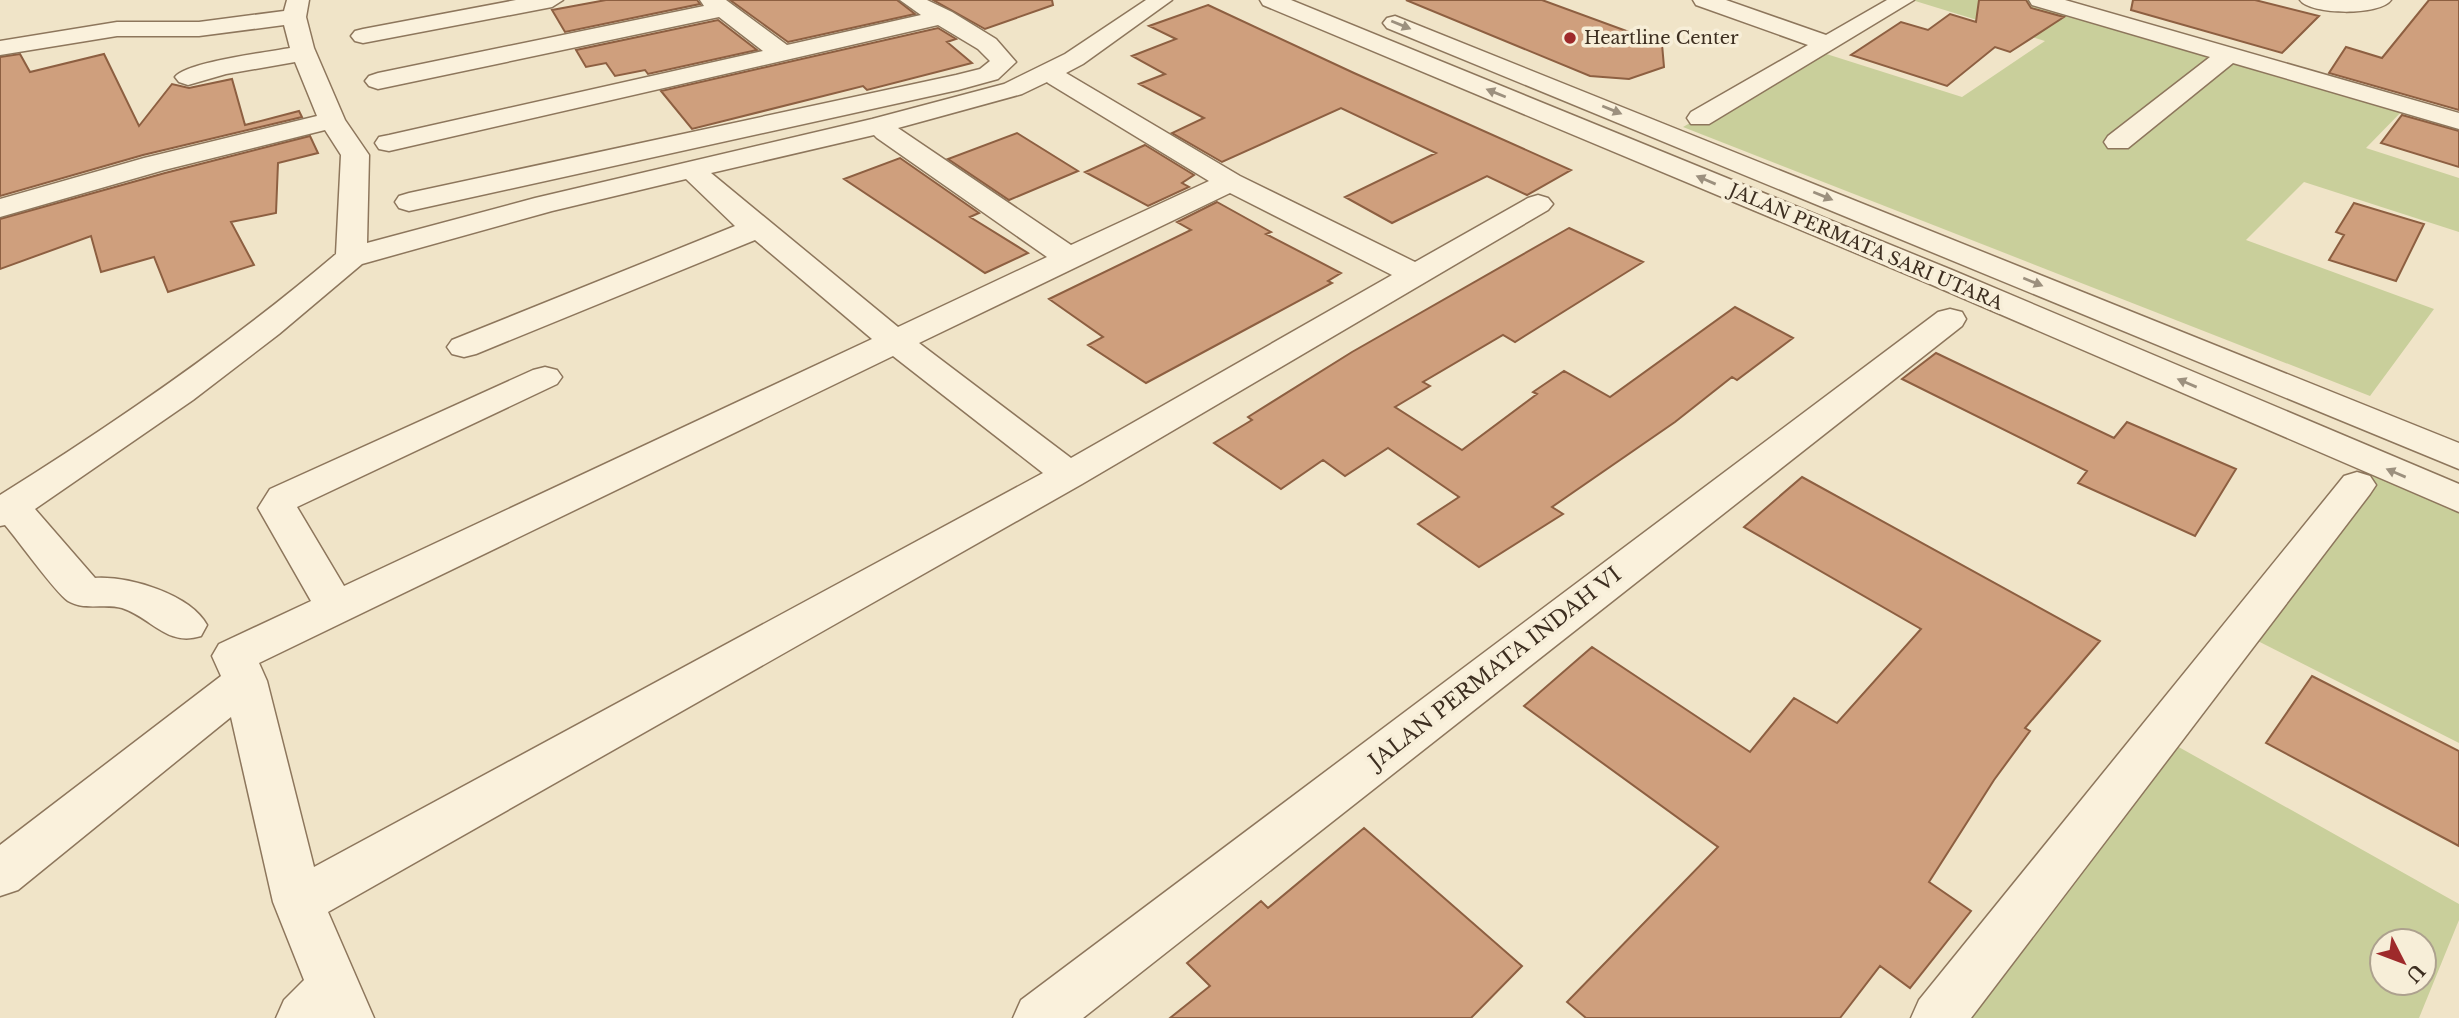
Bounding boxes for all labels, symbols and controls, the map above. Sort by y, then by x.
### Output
one-way arrow [1390,20,1411,31]
place label: Heartline Center [1584,27,1739,49]
marker: Heartline Center [1562,30,1578,46]
one-way arrow [1486,87,1507,98]
one-way arrow [1602,104,1623,115]
one-way arrow [1696,174,1717,185]
street label: JALAN PERMATA SARI UTARA [1724,178,2007,315]
one-way arrow [1812,190,1833,201]
one-way arrow [2023,277,2044,288]
one-way arrow [2177,377,2197,389]
one-way arrow [2385,467,2406,478]
street label: JALAN PERMATA INDAH VI [1361,561,1626,776]
north arrow [2368,927,2438,997]
text: U [2401,959,2429,987]

